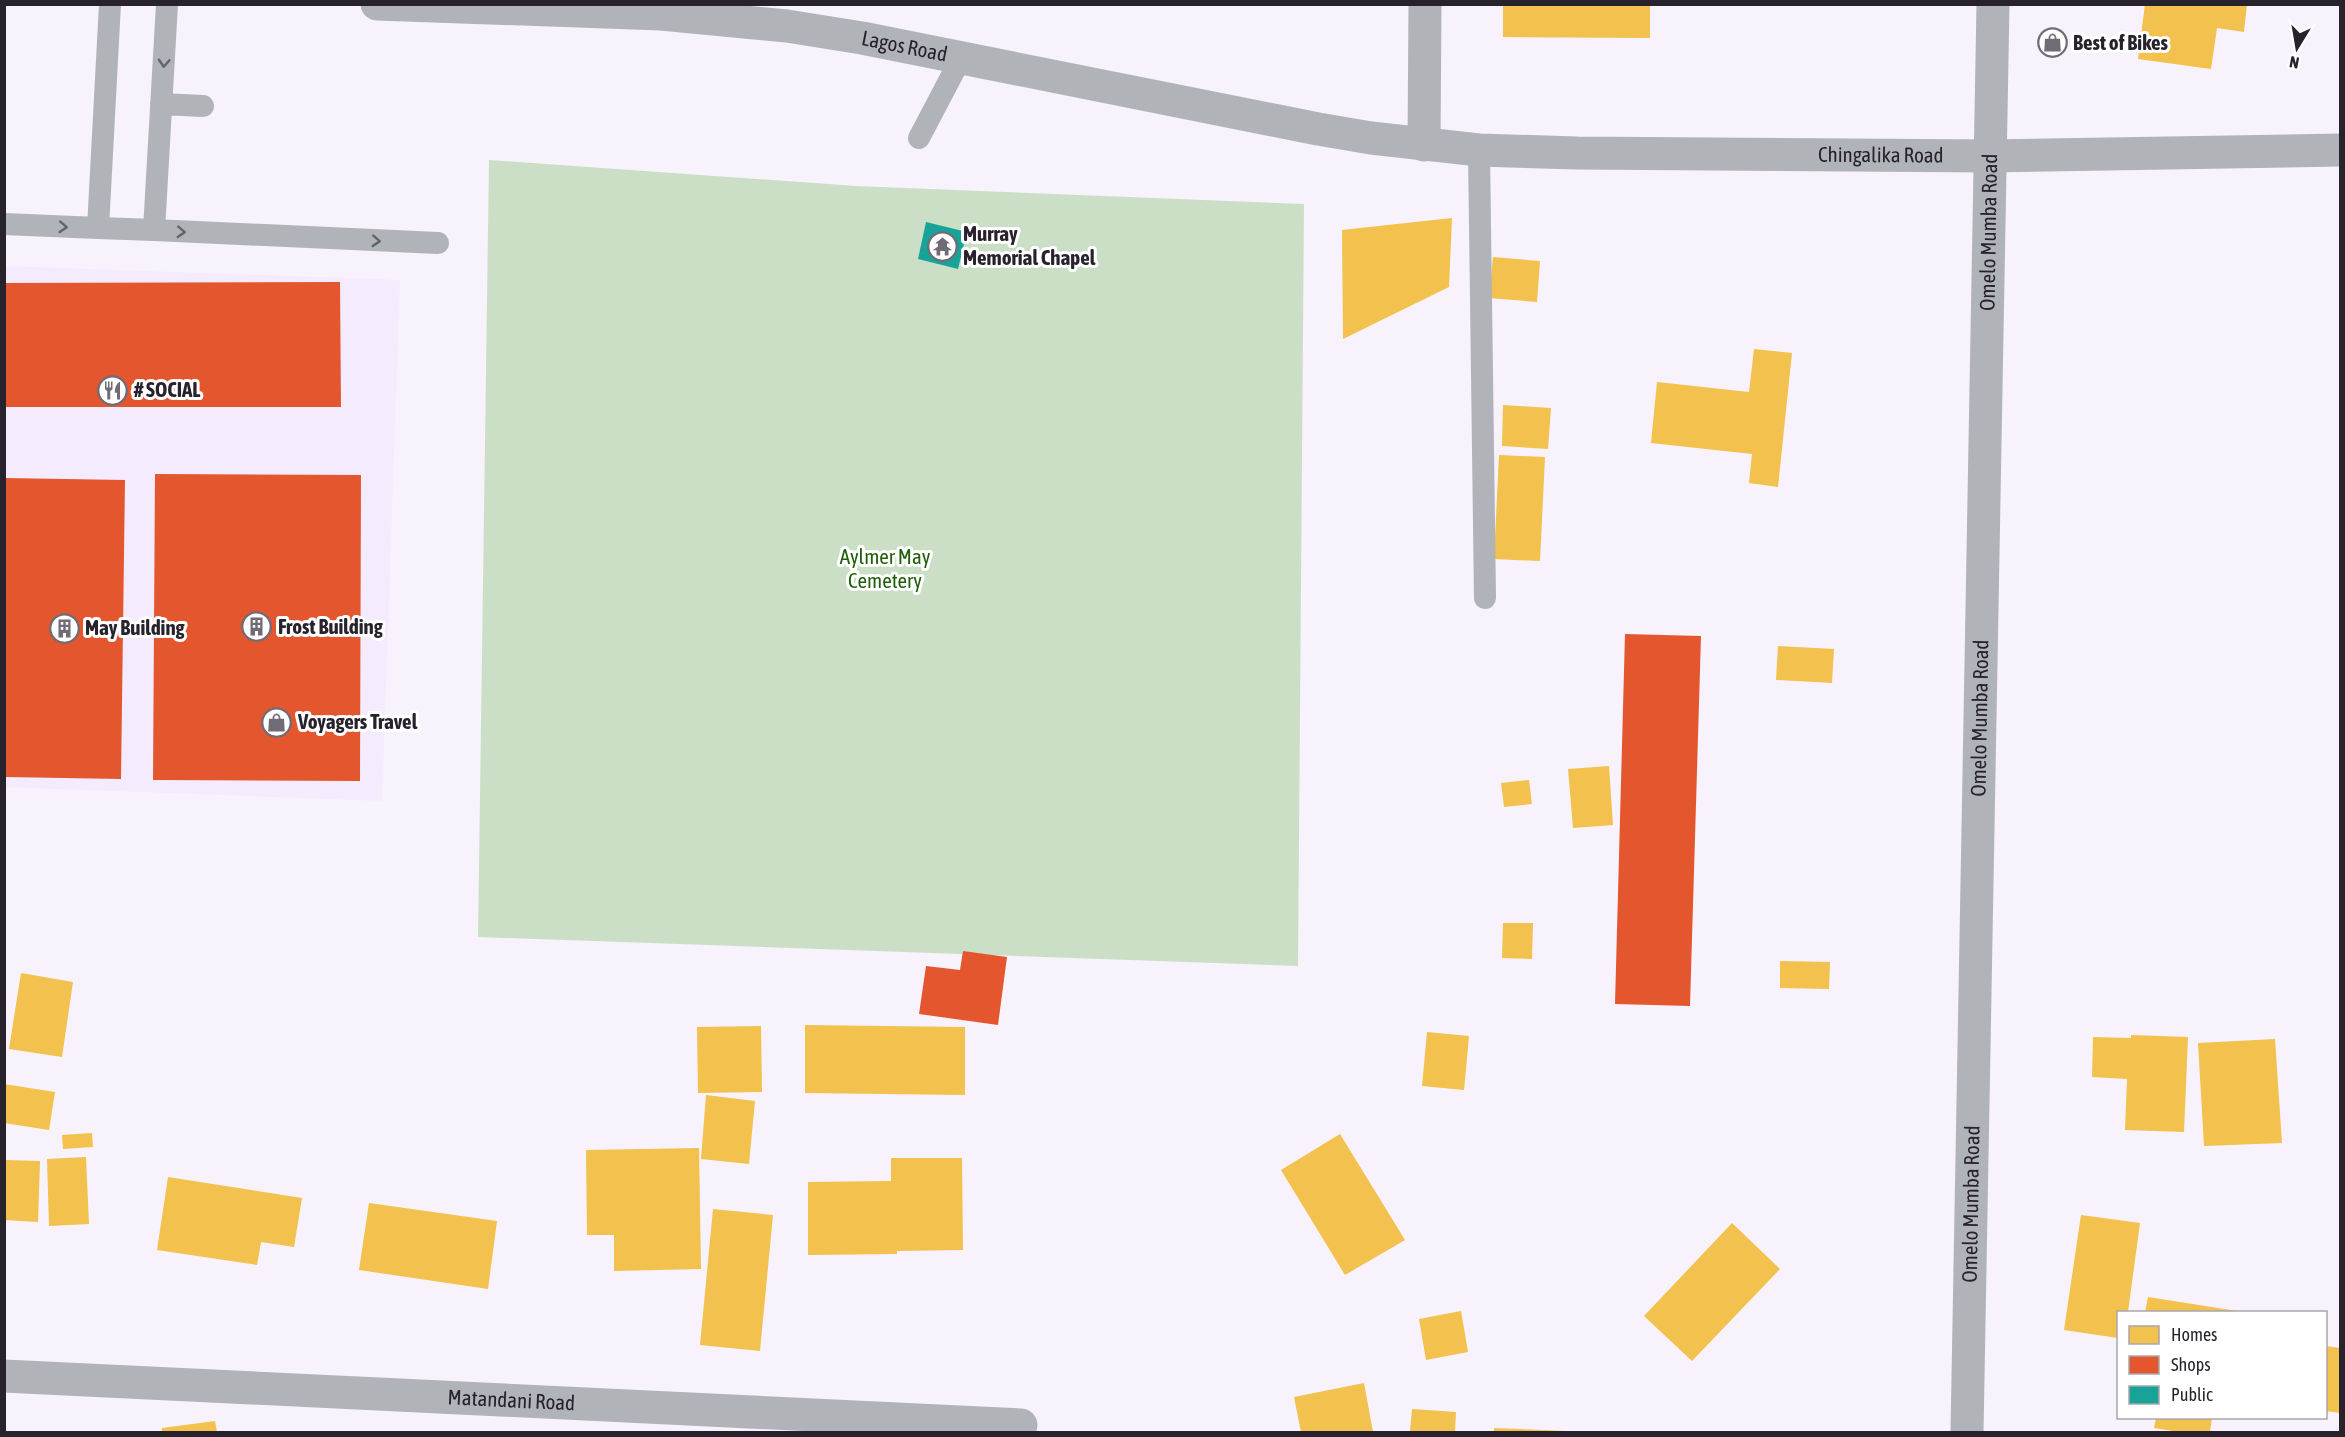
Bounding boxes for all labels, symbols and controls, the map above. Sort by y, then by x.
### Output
north arrow [2267,18,2327,78]
street label: Lagos Road [860,25,950,66]
shop icon: Best of Bikes [2036,27,2068,59]
place label: Best of Bikes [2073,30,2169,54]
text: N [2288,53,2300,72]
one-way arrow [157,58,170,67]
street label: Chingalika Road [1818,142,1944,167]
street label: Omelo Mumba Road [1974,153,2001,311]
one-way arrow [58,220,67,233]
place label: Murray Memorial Chapel [963,221,1096,269]
one-way arrow [177,225,186,238]
temple icon: Murray Memorial Chapel [926,230,958,262]
one-way arrow [372,234,381,247]
restaurant icon: # SOCIAL [97,374,129,406]
place label: # SOCIAL [133,377,200,401]
park label: Aylmer May Cemetery [840,544,931,592]
building icon: Frost Building [241,611,273,643]
building icon: May Building [48,612,80,644]
place label: Frost Building [278,614,384,638]
place label: May Building [85,615,186,639]
street label: Omelo Mumba Road [1966,639,1992,797]
shop icon: Voyagers Travel [261,706,293,738]
place label: Voyagers Travel [297,709,418,733]
street label: Omelo Mumba Road [1957,1125,1984,1283]
legend [2117,1311,2327,1419]
text: Homes [2171,1324,2217,1345]
text: Shops [2171,1354,2211,1375]
street label: Matandani Road [447,1384,576,1415]
text: Public [2171,1384,2213,1405]

